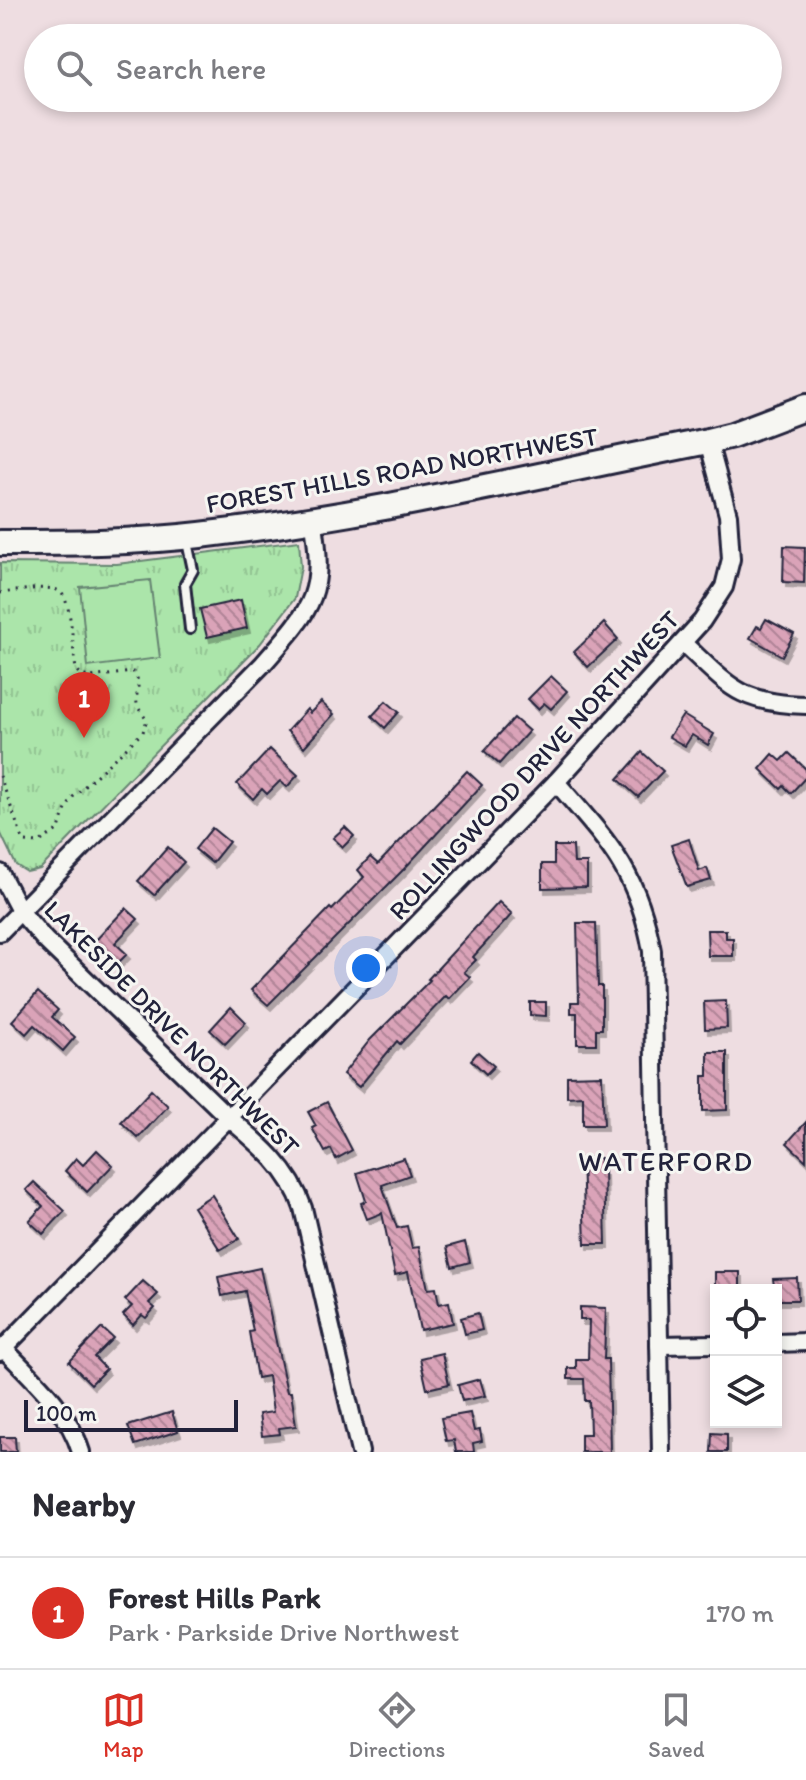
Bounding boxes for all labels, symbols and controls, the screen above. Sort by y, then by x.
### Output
search box [24,24,782,112]
icon: search [52,46,96,90]
text: Search here [116,50,266,87]
street label: FOREST HILLS ROAD NORTHWEST [204,420,601,520]
street label: ROLLINGWOOD DRIVE NORTHWEST [382,603,686,926]
pin: 1 [58,672,110,738]
street label: LAKESIDE DRIVE NORTHWEST [38,894,307,1163]
your location [346,948,386,988]
district label: WATERFORD [578,1144,754,1178]
map controls [710,1284,782,1428]
button: locate [710,1284,782,1356]
button: layers [710,1356,782,1428]
scale bar [24,1396,238,1432]
text: 100 m [36,1400,97,1427]
text: Nearby [32,1484,135,1525]
text: Forest Hills Park [108,1579,321,1616]
text: 1 [52,1597,64,1629]
text: 170 m [705,1597,774,1629]
text: Park · Parkside Drive Northwest [108,1616,459,1648]
tab: Map [102,1688,146,1763]
tab: Directions [349,1688,445,1763]
tab: Saved [648,1688,704,1763]

